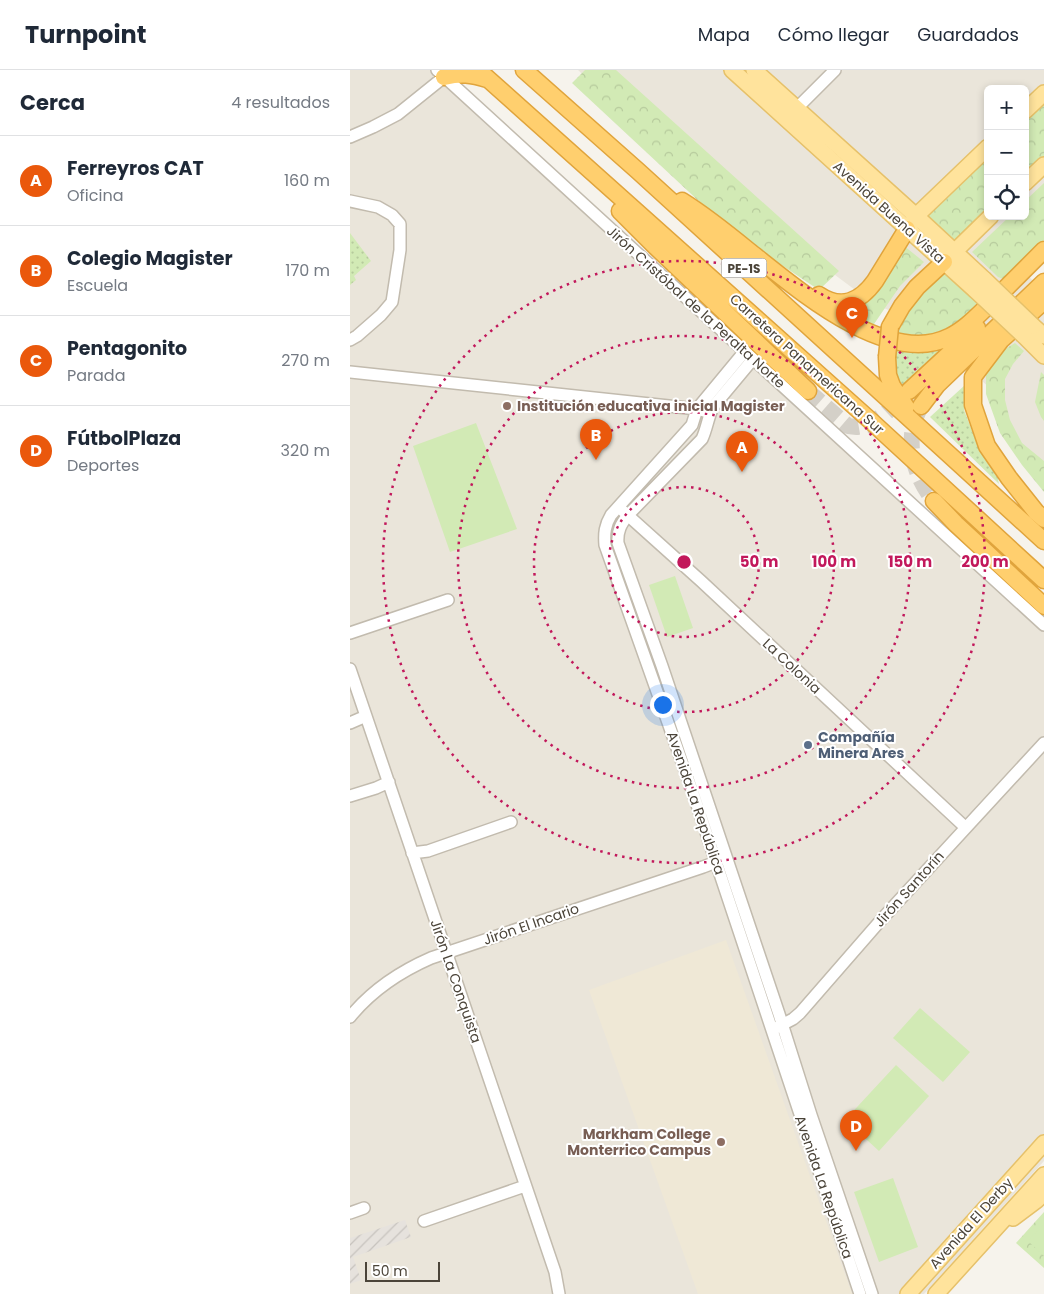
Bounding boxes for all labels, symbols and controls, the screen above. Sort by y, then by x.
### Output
text: Turnpoint [25,18,146,51]
text: Mapa [698,22,750,47]
text: Cómo llegar [778,22,889,47]
text: Guardados [917,22,1019,47]
map controls [984,85,1029,220]
button: + [984,85,1029,130]
text: Cerca [20,88,85,117]
text: 4 resultados [231,91,330,114]
button: − [984,130,1029,175]
text: Ferreyros CAT [67,155,204,182]
street label: Avenida Buena Vista [829,156,949,268]
text: A [30,169,42,192]
text: 160 m [284,169,330,192]
button: locate [984,175,1029,220]
text: Oficina [67,184,123,207]
street label: Jirón Cristóbal de la Peralta Norte [602,221,790,393]
text: Colegio Magister [67,245,233,272]
road number: PE-1S [722,258,766,278]
text: B [31,259,41,282]
text: 170 m [285,259,330,282]
text: Escuela [67,274,128,297]
street label: Carretera Panamericana Sur [726,290,888,438]
pin: C [836,297,868,338]
text: Pentagonito [67,335,187,362]
text: C [30,349,42,372]
text: 270 m [281,349,330,372]
text: Parada [67,364,126,387]
place label: Institución educativa inicial Magister [517,396,785,416]
marker: Institución educativa inicial Magister [501,400,513,412]
pin: B [580,419,612,460]
text: FútbolPlaza [67,425,181,452]
pin: A [726,431,758,472]
text: D [30,439,42,462]
text: 320 m [281,439,330,462]
text: Deportes [67,454,139,477]
text: 50 m [740,551,778,572]
text: 100 m [812,551,856,572]
text: 150 m [888,551,932,572]
text: 200 m [961,551,1009,572]
centre of rings [675,553,693,571]
street label: La Colonia [758,634,826,698]
your location [650,692,676,718]
place label: Compañía Minera Ares [818,727,904,763]
street label: Avenida La República [662,729,730,877]
marker: Compañía Minera Ares [802,739,814,751]
street label: Jirón Santorín [869,847,949,931]
street label: Jirón El Incario [480,898,582,950]
street label: Jirón La Conquista [425,917,487,1045]
pin: D [840,1110,872,1151]
street label: Avenida La República [790,1113,858,1261]
place label: Markham College Monterrico Campus [567,1124,711,1160]
marker: Markham College Monterrico Campus [715,1136,727,1148]
street label: Avenida El Derby [925,1173,1017,1273]
scale bar [365,1259,440,1282]
text: 50 m [372,1261,408,1281]

